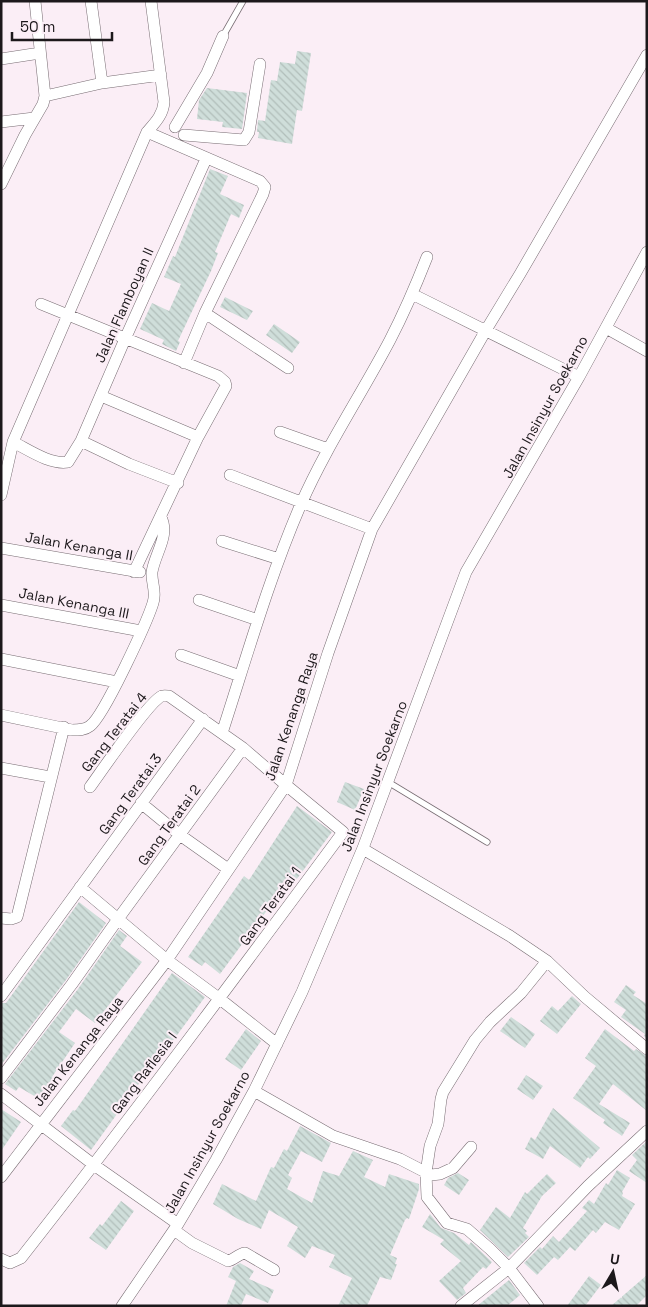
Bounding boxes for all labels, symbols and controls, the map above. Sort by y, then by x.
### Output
scale bar [12,10,112,42]
text: 50 m [20,17,55,36]
street label: Jalan Flamboyan II [91,245,157,365]
street label: Jalan Insinyur Soekarno [498,332,592,482]
street label: Jalan Kenanga II [24,528,134,564]
street label: Jalan Kenanga III [17,583,131,623]
street label: Jalan Kenanga Raya [260,649,322,783]
street label: Gang Teratai 4 [77,688,151,775]
street label: Jalan Insinyur Soekarno [337,698,411,854]
street label: Gang Teratai.3 [95,750,165,838]
street label: Gang Teratai 2 [134,781,204,869]
street label: Gang Teratai 1 [235,863,305,949]
street label: Jalan Kenanga Raya [29,992,127,1110]
street label: Gang Raflesia l [107,1028,181,1118]
street label: Jalan Insinyur Soekarno [160,1067,254,1217]
north arrow [588,1247,638,1297]
text: U [609,1250,621,1269]

